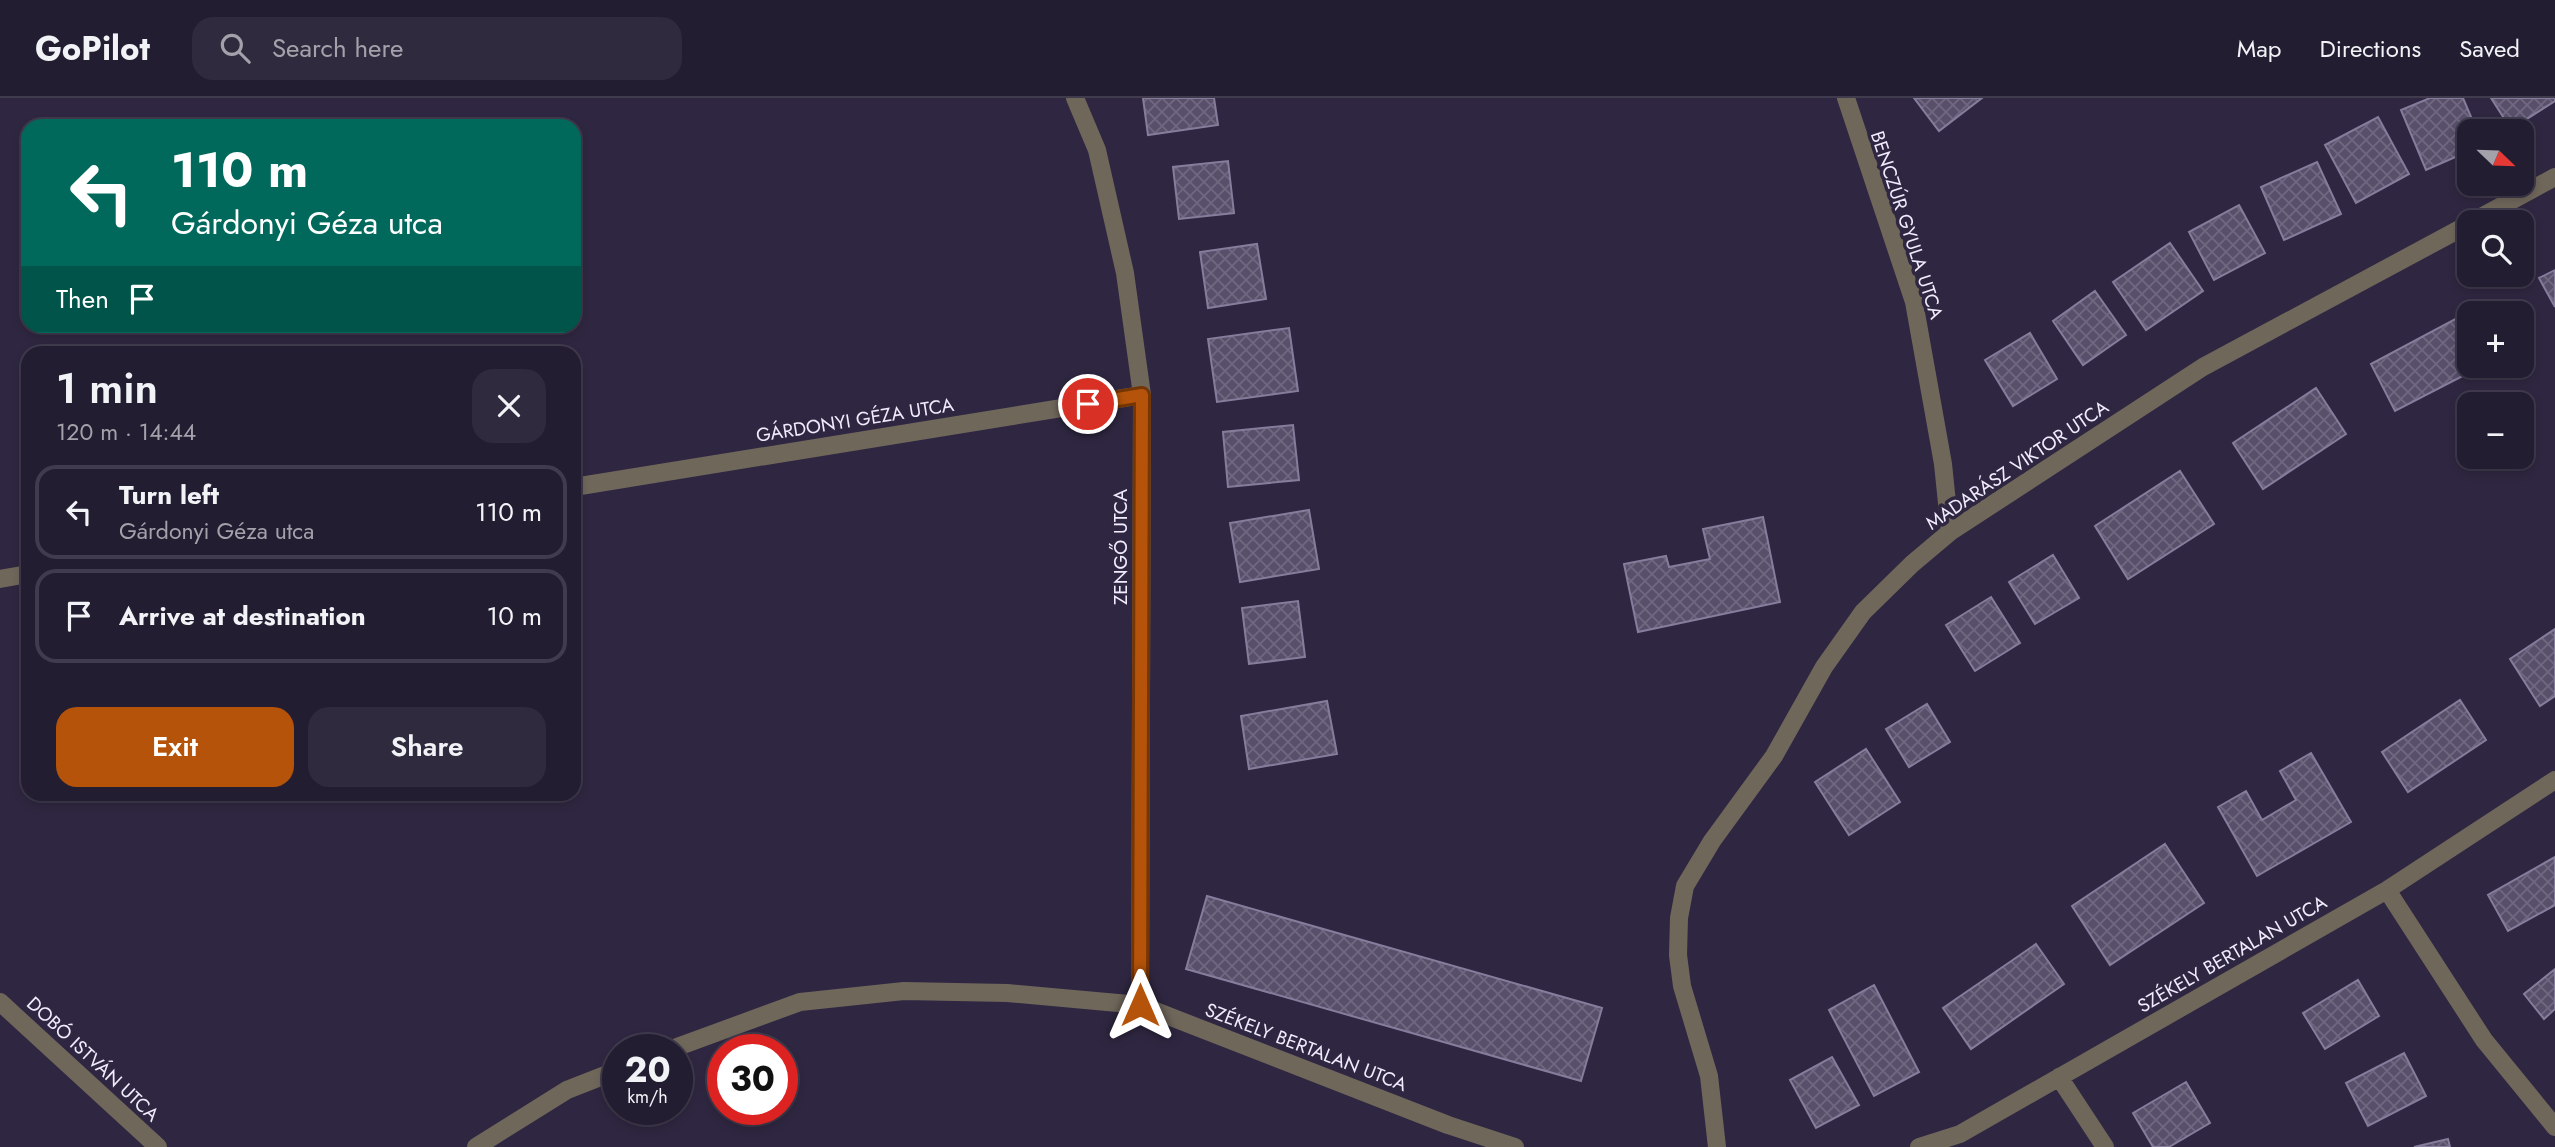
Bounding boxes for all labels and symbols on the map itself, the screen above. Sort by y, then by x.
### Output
north arrow [2457,119,2534,196]
street label: BENCZÚR GYULA UTCA [1864,128,1950,323]
pin [1058,374,1118,434]
street label: GÁRDONYI GÉZA UTCA [754,391,956,449]
street label: MADARÁSZ VIKTOR UTCA [1920,393,2114,536]
street label: ZENGŐ UTCA [1107,489,1134,605]
street label: SZÉKELY BERTALAN UTCA [2132,889,2332,1019]
position arrow [1103,968,1177,1042]
street label: DOBÓ ISTVÁN UTCA [21,990,166,1128]
street label: SZÉKELY BERTALAN UTCA [1201,996,1411,1098]
speed limit sign: 30 [707,1034,798,1125]

